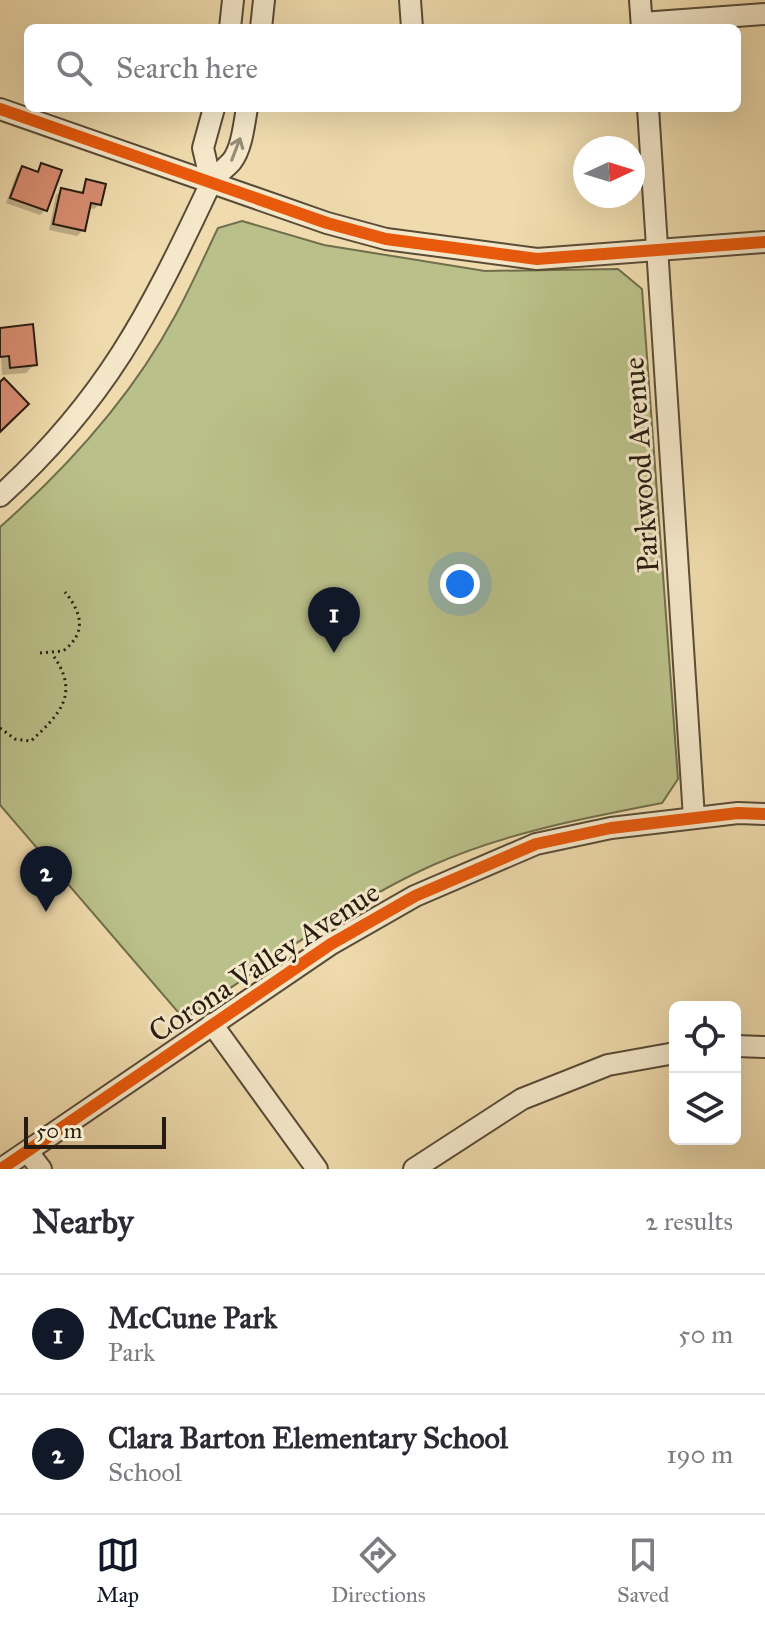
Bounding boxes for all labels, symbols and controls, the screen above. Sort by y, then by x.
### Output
search box [24,24,741,112]
icon: search [52,46,96,90]
text: Search here [116,50,258,86]
north arrow [573,136,645,208]
one-way arrow [230,137,244,162]
street label: Parkwood Avenue [616,356,666,574]
your location [440,564,480,604]
pin: 1 [308,587,360,653]
pin: 2 [20,846,72,912]
street label: Corona Valley Avenue [142,874,386,1050]
map controls [669,1001,741,1145]
button: locate [669,1001,741,1073]
button: layers [669,1073,741,1145]
scale bar [24,1113,166,1149]
text: 50 m [36,1117,82,1144]
text: Nearby [32,1201,134,1242]
text: 2 results [645,1205,733,1237]
text: McCune Park [108,1300,277,1336]
text: 1 [53,1318,63,1350]
text: 50 m [678,1318,733,1350]
text: Park [108,1336,155,1368]
text: Clara Barton Elementary School [108,1420,508,1456]
text: 2 [52,1438,64,1470]
text: 190 m [666,1438,733,1470]
text: School [108,1456,182,1488]
tab: Map [96,1533,140,1608]
tab: Directions [331,1533,426,1608]
tab: Saved [617,1533,669,1608]

